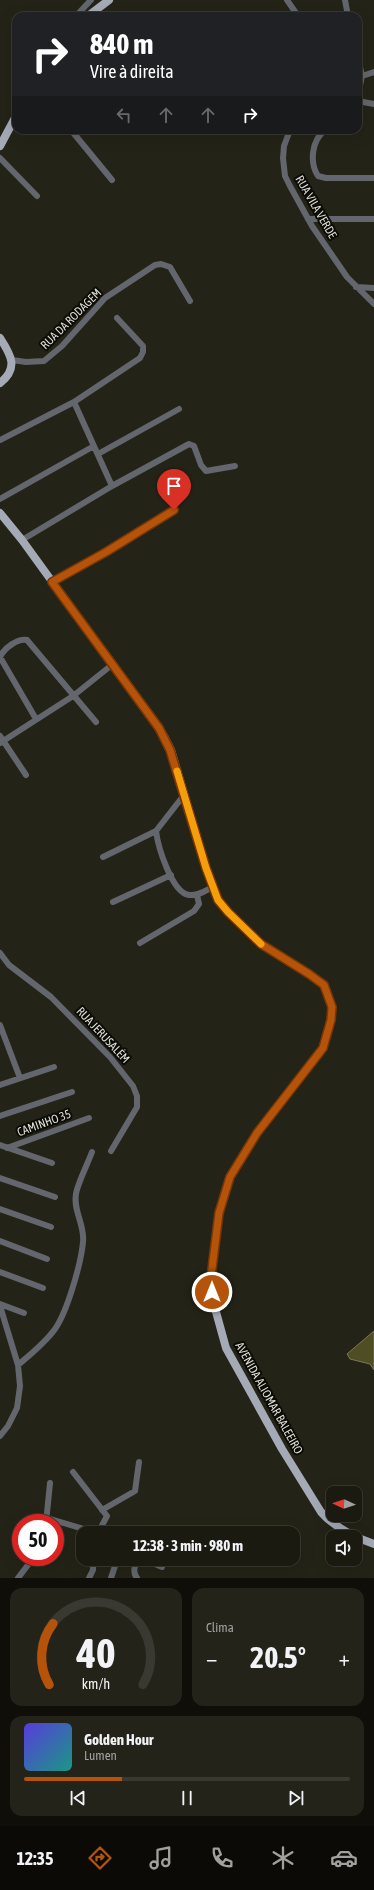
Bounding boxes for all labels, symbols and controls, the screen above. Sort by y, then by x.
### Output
icon: right [24,28,76,80]
text: 840 m [90,28,153,60]
text: Vire à direita [90,61,174,82]
icon: left [113,104,135,126]
icon: ahead [155,104,177,126]
icon: ahead [197,104,219,126]
icon: right [239,104,261,126]
street label: RUA VILA VERDE [292,173,340,241]
street label: RUA DA RODAGEM [38,286,104,352]
pin [157,469,191,510]
icon: arrive [163,475,185,497]
street label: RUA JERUSALÉM [74,1004,132,1066]
street label: CAMINHO 35 [15,1107,73,1139]
position arrow [191,1271,233,1313]
street label: AVENIDA ALIOMAR BALEEIRO [232,1340,306,1456]
north arrow [326,1486,362,1522]
map controls [326,1486,362,1566]
speed limit sign: 50 [12,1514,64,1566]
button: sound [326,1530,362,1566]
text: 12:38 · 3 min · 980 m [133,1537,243,1554]
text: Clima [206,1620,234,1635]
text: 40 [75,1629,116,1677]
text: 20.5° [250,1640,306,1674]
text: − [206,1645,217,1671]
text: + [339,1645,350,1671]
text: km/h [82,1676,110,1692]
text: Golden Hour [84,1731,154,1748]
text: Lumen [84,1748,117,1763]
icon: previous [67,1787,89,1809]
icon: pause [176,1787,198,1809]
icon: next [285,1787,307,1809]
icon: directions [86,1844,114,1872]
icon: music [147,1844,175,1872]
icon: phone [208,1844,236,1872]
icon: climate [269,1844,297,1872]
icon: car [330,1844,358,1872]
text: 12:35 [16,1848,53,1869]

